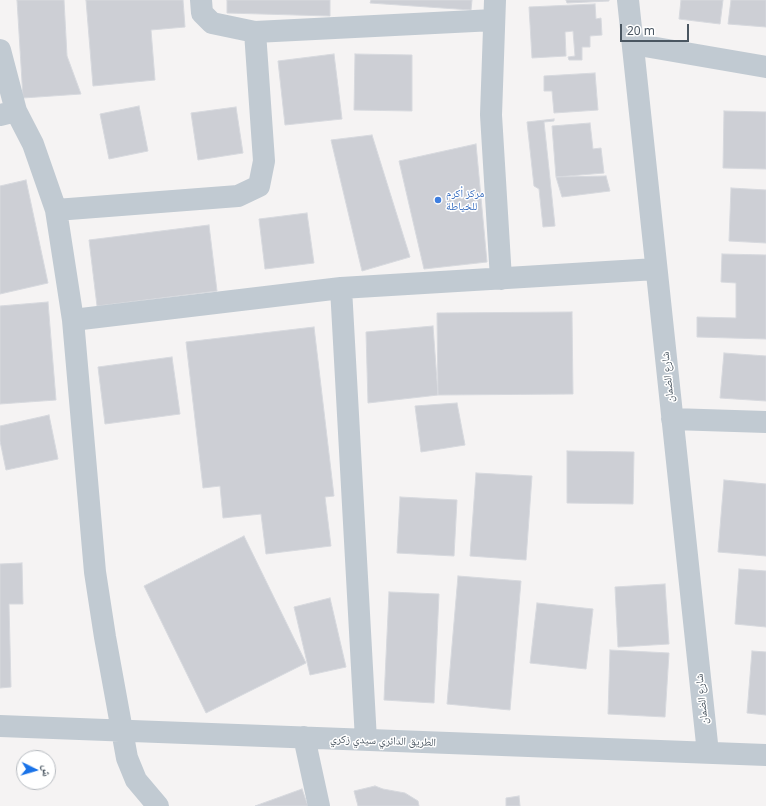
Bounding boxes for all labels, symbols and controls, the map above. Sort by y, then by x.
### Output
scale bar [622,16,691,42]
text: 20 m [627,22,655,39]
place label: مركز أكرم للخياطة [446,187,484,213]
marker: مركز أكرم للخياطة [433,195,443,205]
street label: شارع الضمان [659,351,677,403]
street label: شارع الضمان [693,673,711,725]
street label: الطريق الدائري سيدي زكري [330,733,436,749]
north arrow [16,750,56,790]
text: ش [39,765,55,777]

